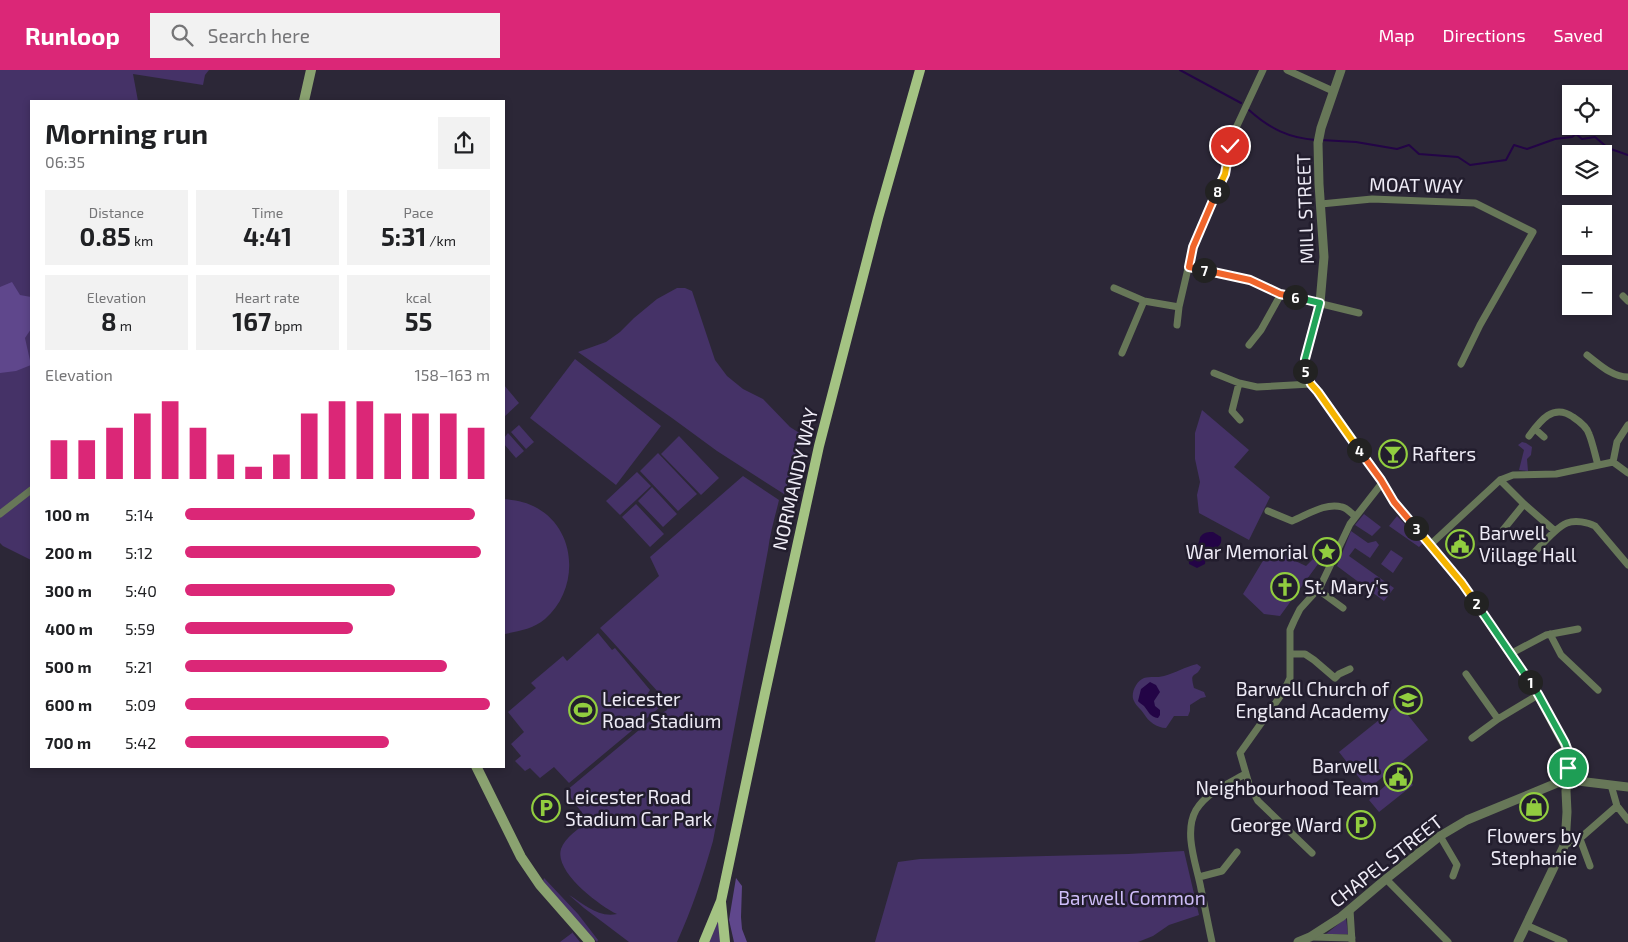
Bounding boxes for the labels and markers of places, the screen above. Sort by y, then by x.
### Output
pin [1209,125,1251,167]
pin: 8 [1204,178,1230,204]
pin: 7 [1192,258,1216,282]
pin: 6 [1282,284,1308,310]
pin: 5 [1292,358,1318,384]
pin: 4 [1346,438,1372,462]
bar icon: Rafters [1378,439,1408,469]
place label: Rafters [1412,442,1476,465]
pin: 3 [1404,516,1428,540]
place label: Barwell Village Hall [1479,521,1577,566]
public building icon: Barwell Village Hall [1445,529,1475,559]
place icon: War Memorial [1312,537,1342,567]
place label: War Memorial [1186,540,1308,563]
church icon: St. Mary's [1270,572,1300,602]
place label: St. Mary's [1304,575,1389,598]
pin: 2 [1464,590,1488,616]
pin: 1 [1518,670,1542,694]
place label: Barwell Church of England Academy [1236,677,1390,722]
school or university icon: Barwell Church of England Academy [1393,685,1423,715]
place label: Leicester Road Stadium [602,687,721,732]
sports icon: Leicester Road Stadium [568,695,598,725]
pin [1547,747,1589,789]
place label: Barwell Neighbourhood Team [1195,754,1379,799]
public building icon: Barwell Neighbourhood Team [1383,762,1413,792]
place label: Leicester Road Stadium Car Park [565,785,712,830]
shop icon: Flowers by Stephanie [1519,792,1549,822]
parking icon: Leicester Road Stadium Car Park [531,793,561,823]
parking icon: George Ward [1346,810,1376,840]
place label: George Ward [1230,813,1342,836]
place label: Flowers by Stephanie [1487,824,1581,869]

